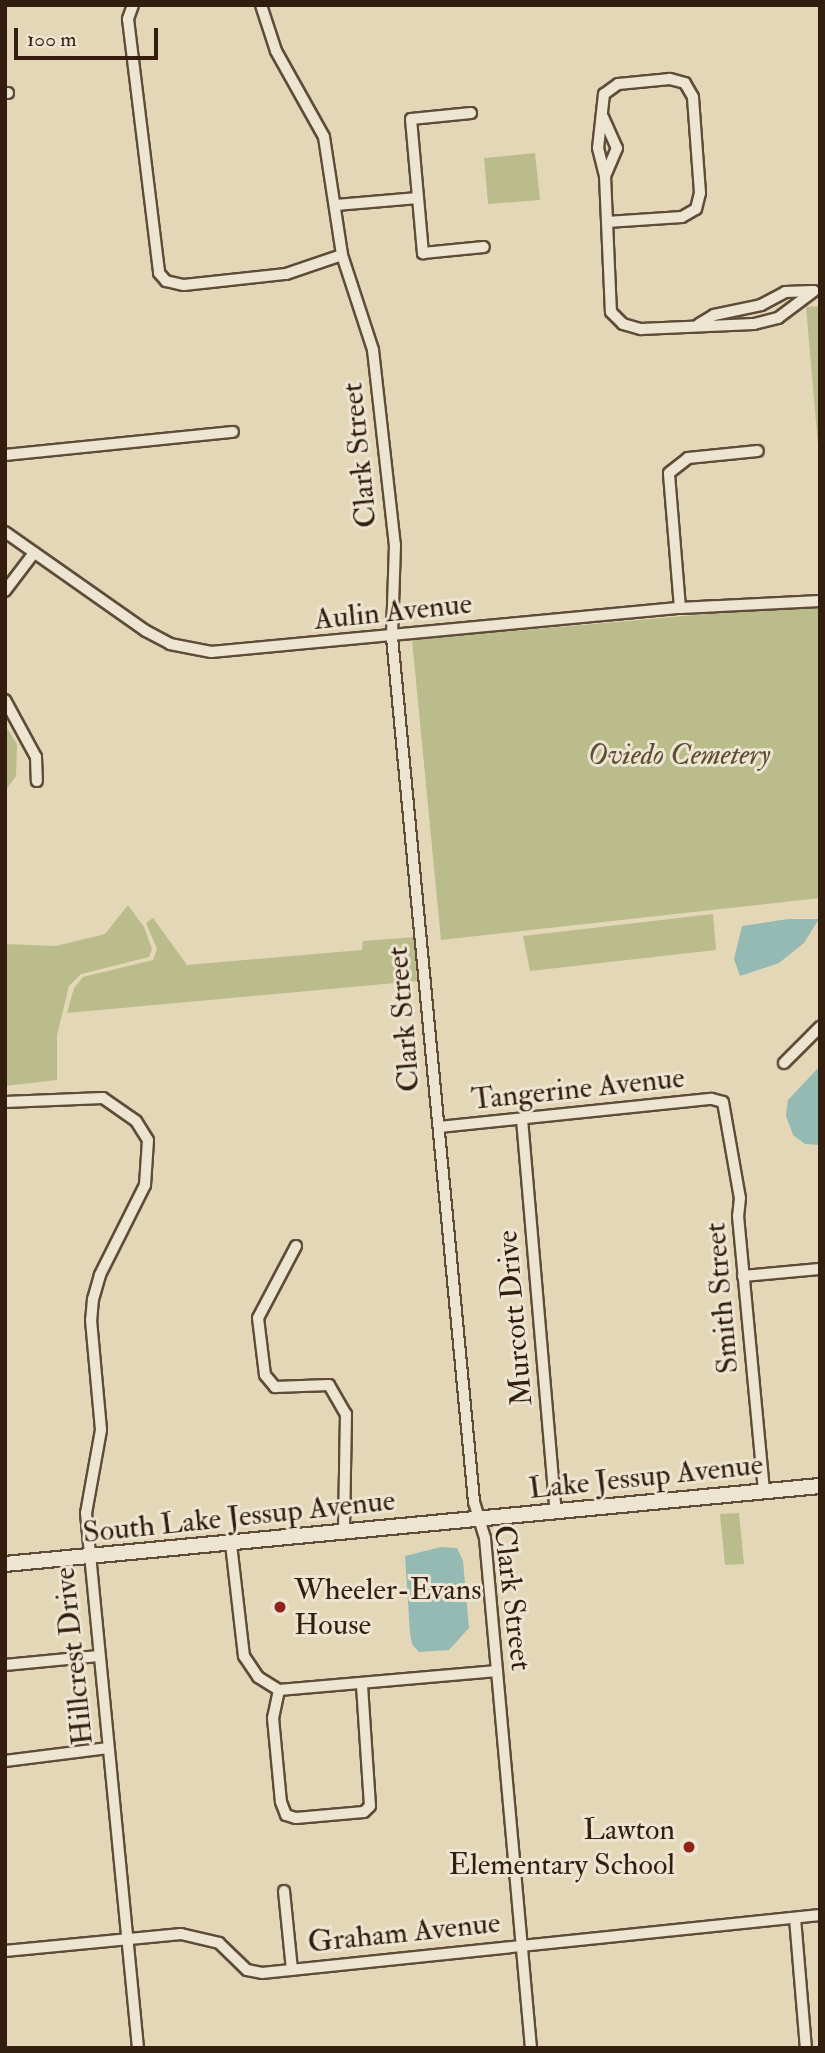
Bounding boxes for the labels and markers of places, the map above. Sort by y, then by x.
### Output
place label: Wheeler-Evans House [294,1572,481,1642]
marker: Wheeler-Evans House [272,1599,288,1615]
place label: Lawton Elementary School [449,1812,675,1882]
marker: Lawton Elementary School [681,1839,697,1855]

